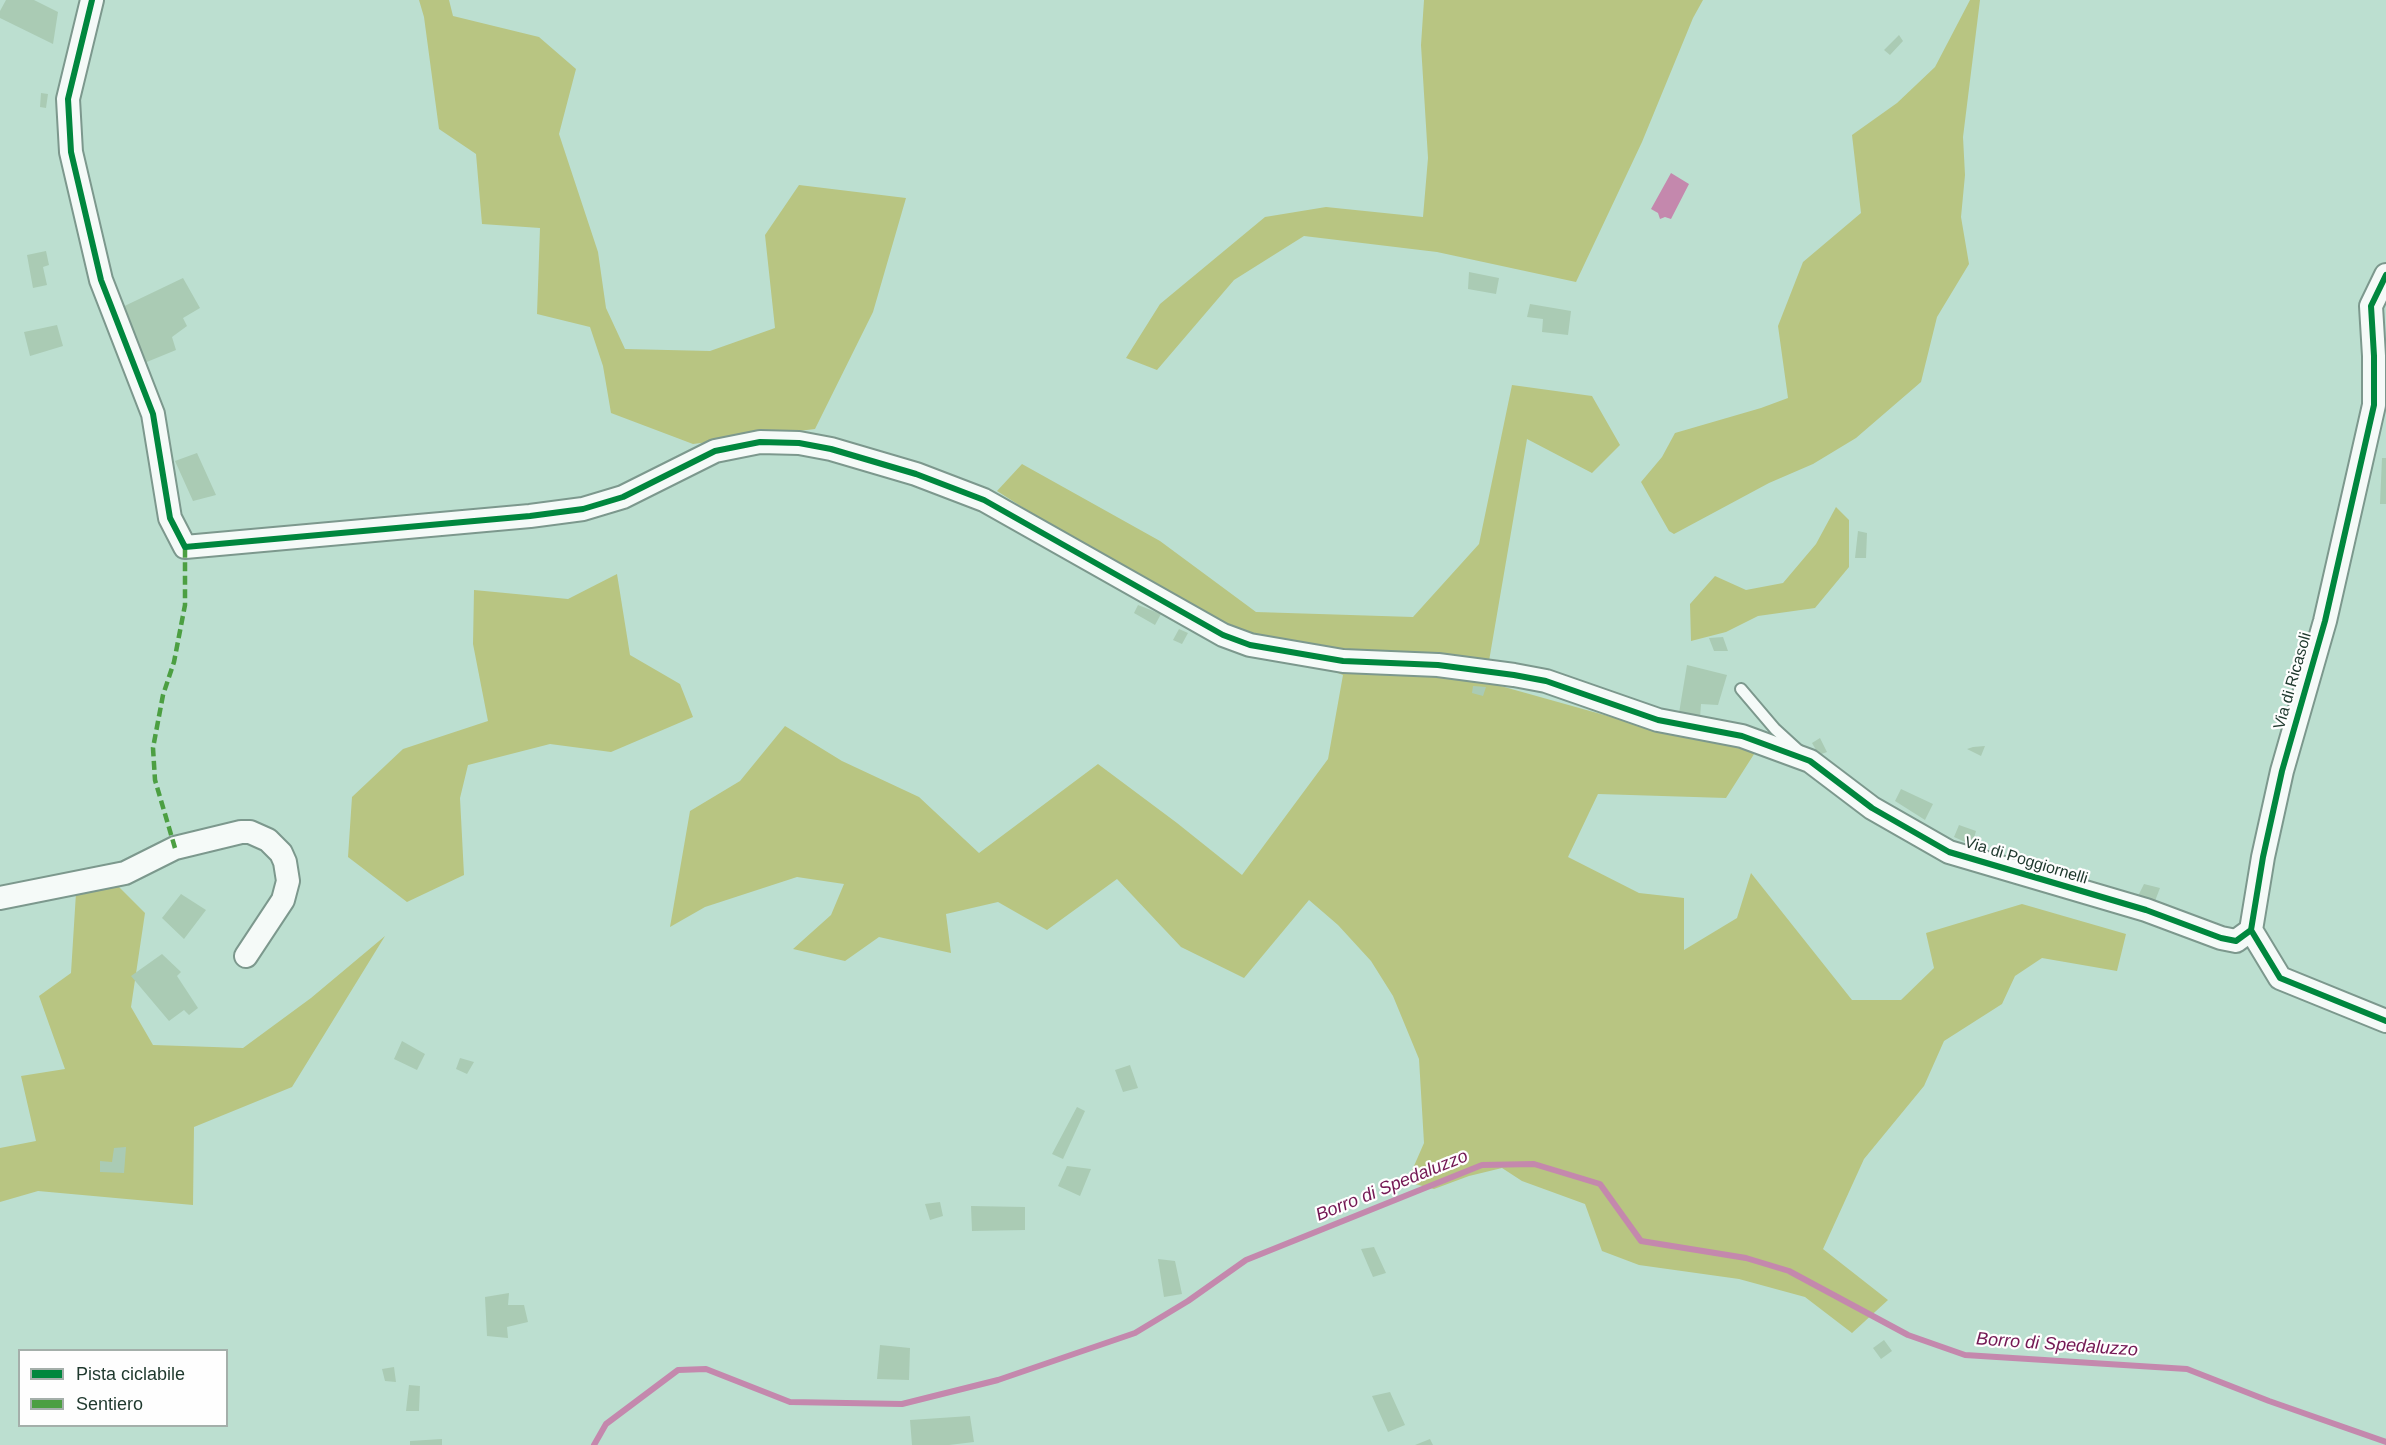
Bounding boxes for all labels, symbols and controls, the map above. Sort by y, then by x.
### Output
street label: Via di Ricasoli [2270,630,2316,732]
street label: Via di Poggiornelli [1962,833,2090,889]
water label: Borro di Spedaluzzo [1313,1146,1471,1226]
water label: Borro di Spedaluzzo [1975,1329,2139,1361]
legend [18,1349,228,1427]
text: Pista ciclabile [76,1364,185,1384]
text: Sentiero [76,1394,143,1414]

